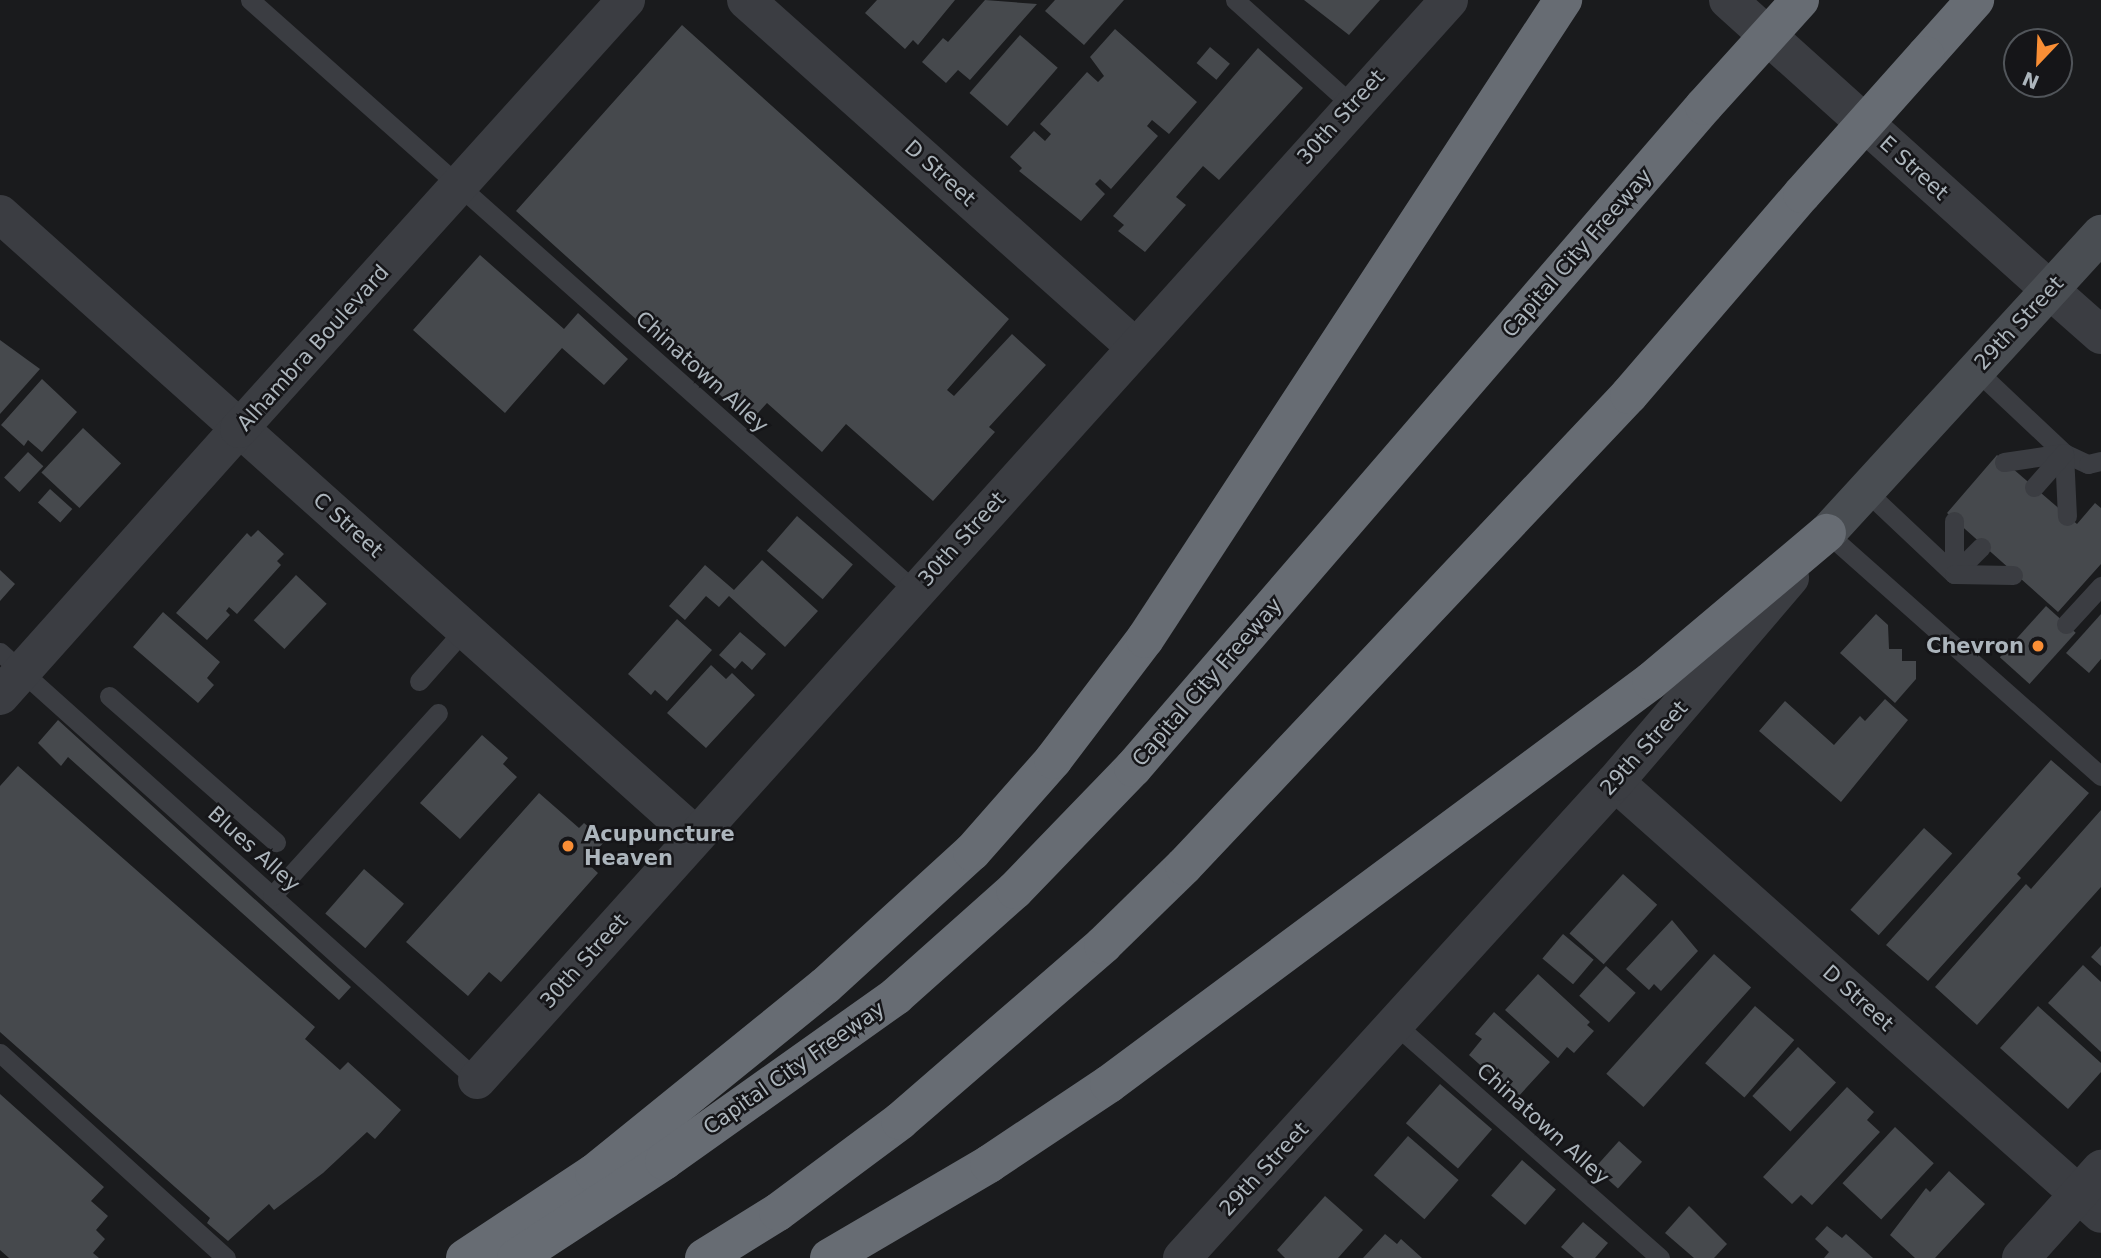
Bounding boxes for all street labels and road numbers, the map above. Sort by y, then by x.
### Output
street label: 30th Street [1292,64,1390,170]
street label: E Street [1874,131,1954,205]
street label: D Street [899,135,981,211]
street label: Capital City Freeway [1497,164,1657,342]
street label: Alhambra Boulevard [232,260,394,436]
street label: 29th Street [1969,271,2069,375]
street label: Chinatown Alley [631,306,773,438]
street label: 30th Street [913,486,1011,592]
street label: C Street [308,487,388,563]
street label: Capital City Freeway [1127,593,1287,771]
street label: 29th Street [1595,695,1693,801]
street label: Blues Alley [203,801,305,897]
street label: 30th Street [535,908,633,1014]
street label: D Street [1817,960,1899,1036]
street label: Capital City Freeway [699,996,889,1140]
street label: Chinatown Alley [1472,1058,1614,1190]
street label: 29th Street [1214,1117,1314,1221]

